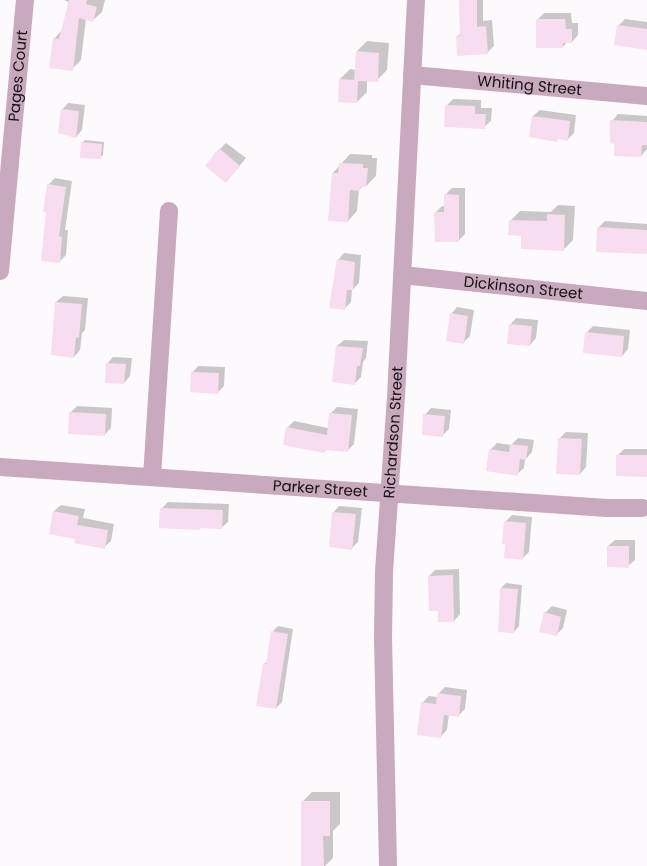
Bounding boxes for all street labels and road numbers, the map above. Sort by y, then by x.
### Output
street label: Pages Court [3,29,32,123]
street label: Whiting Street [476,70,583,100]
street label: Dickinson Street [463,271,584,304]
street label: Richardson Street [378,366,408,499]
street label: Parker Street [272,474,368,502]

